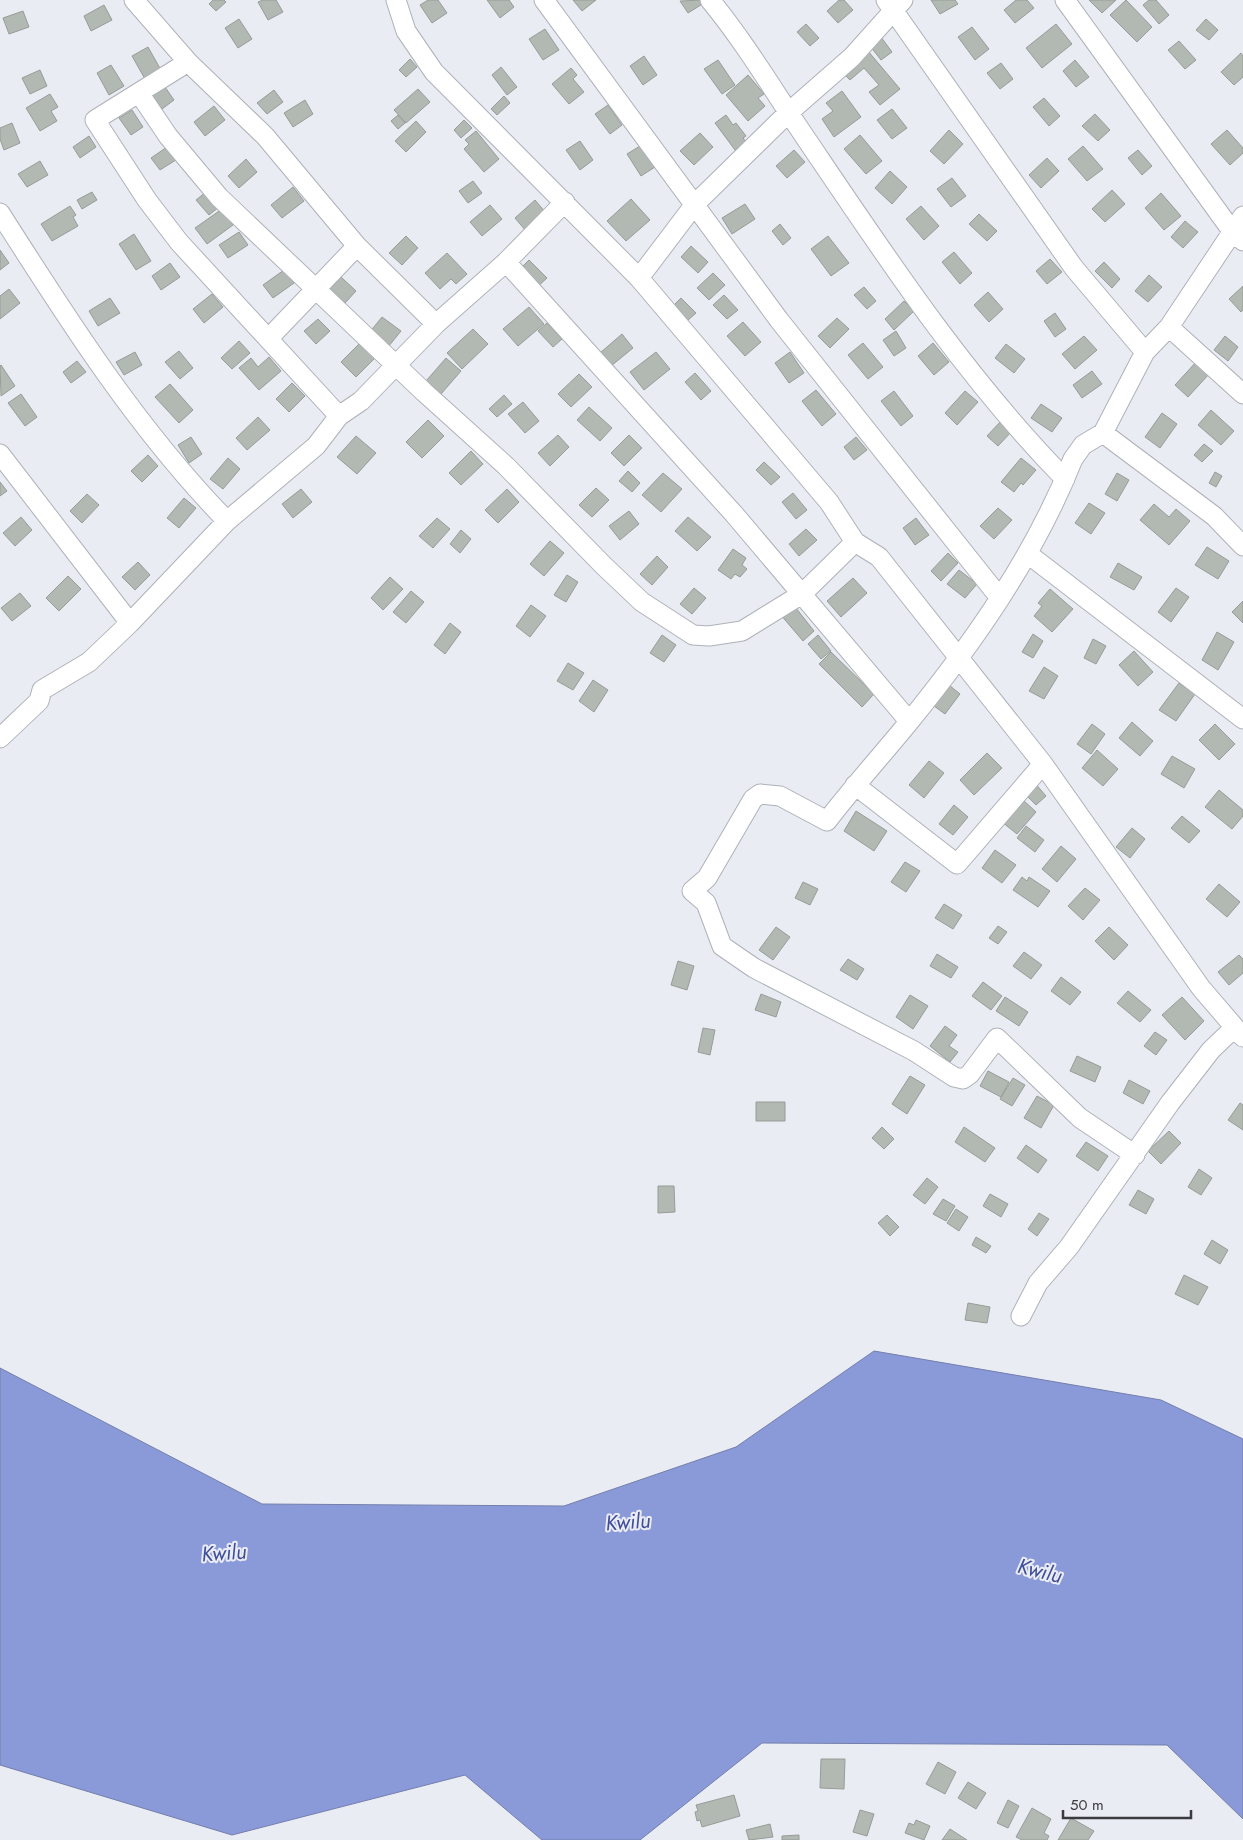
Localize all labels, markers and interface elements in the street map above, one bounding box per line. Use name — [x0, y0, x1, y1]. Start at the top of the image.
water label: Kwilu — [605, 1505, 652, 1539]
water label: Kwilu — [201, 1536, 248, 1570]
water label: Kwilu — [1015, 1551, 1066, 1591]
scale bar — [1063, 1788, 1190, 1820]
text: 50 m — [1070, 1794, 1104, 1816]

